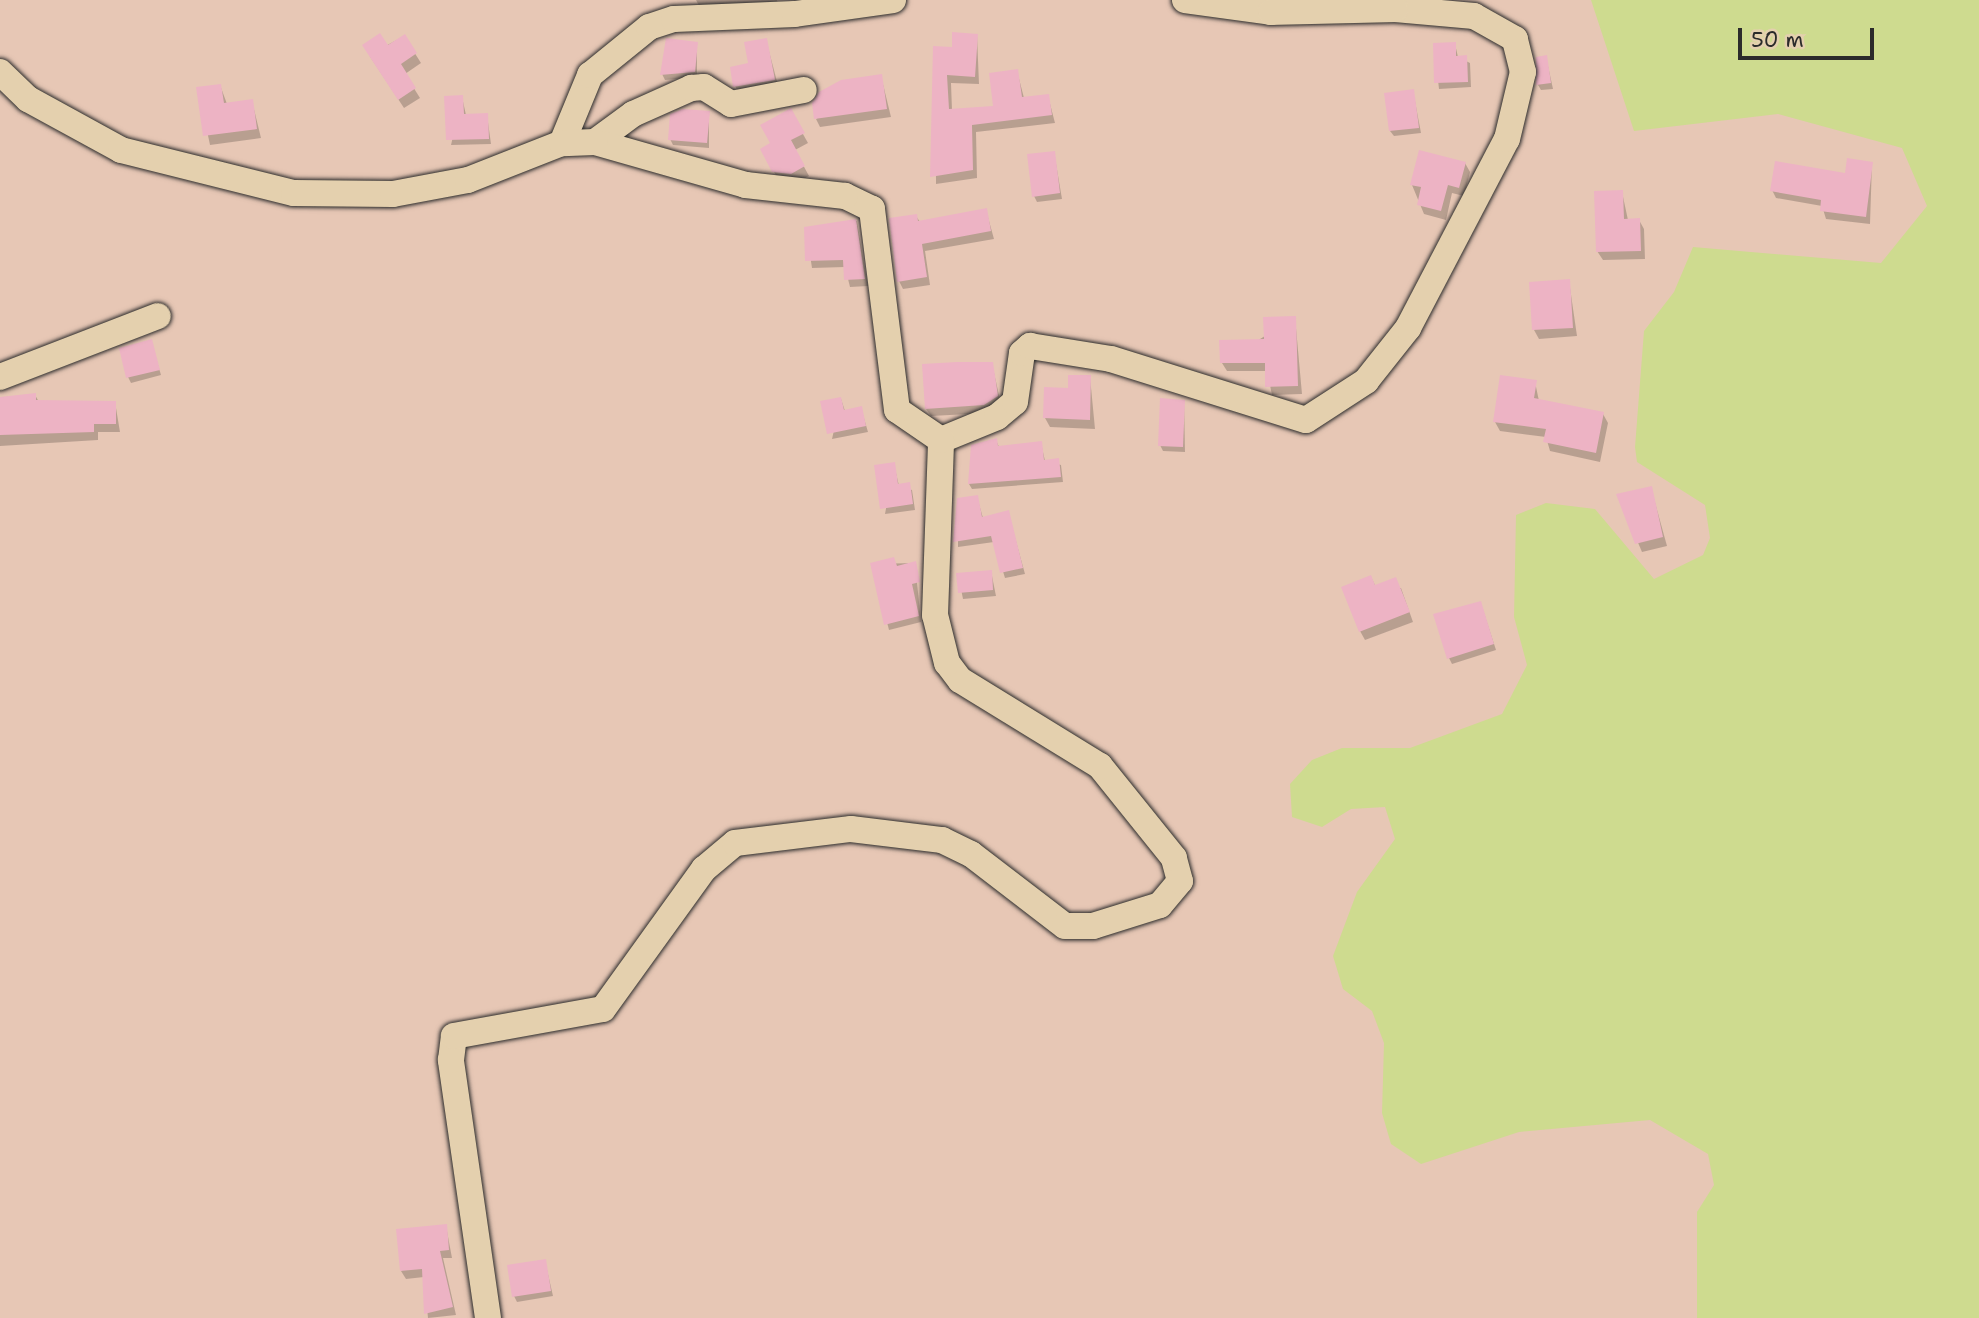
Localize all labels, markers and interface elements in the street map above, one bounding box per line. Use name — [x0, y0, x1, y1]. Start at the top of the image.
scale bar — [1741, 14, 1878, 58]
text: 50 m — [1751, 26, 1804, 54]

